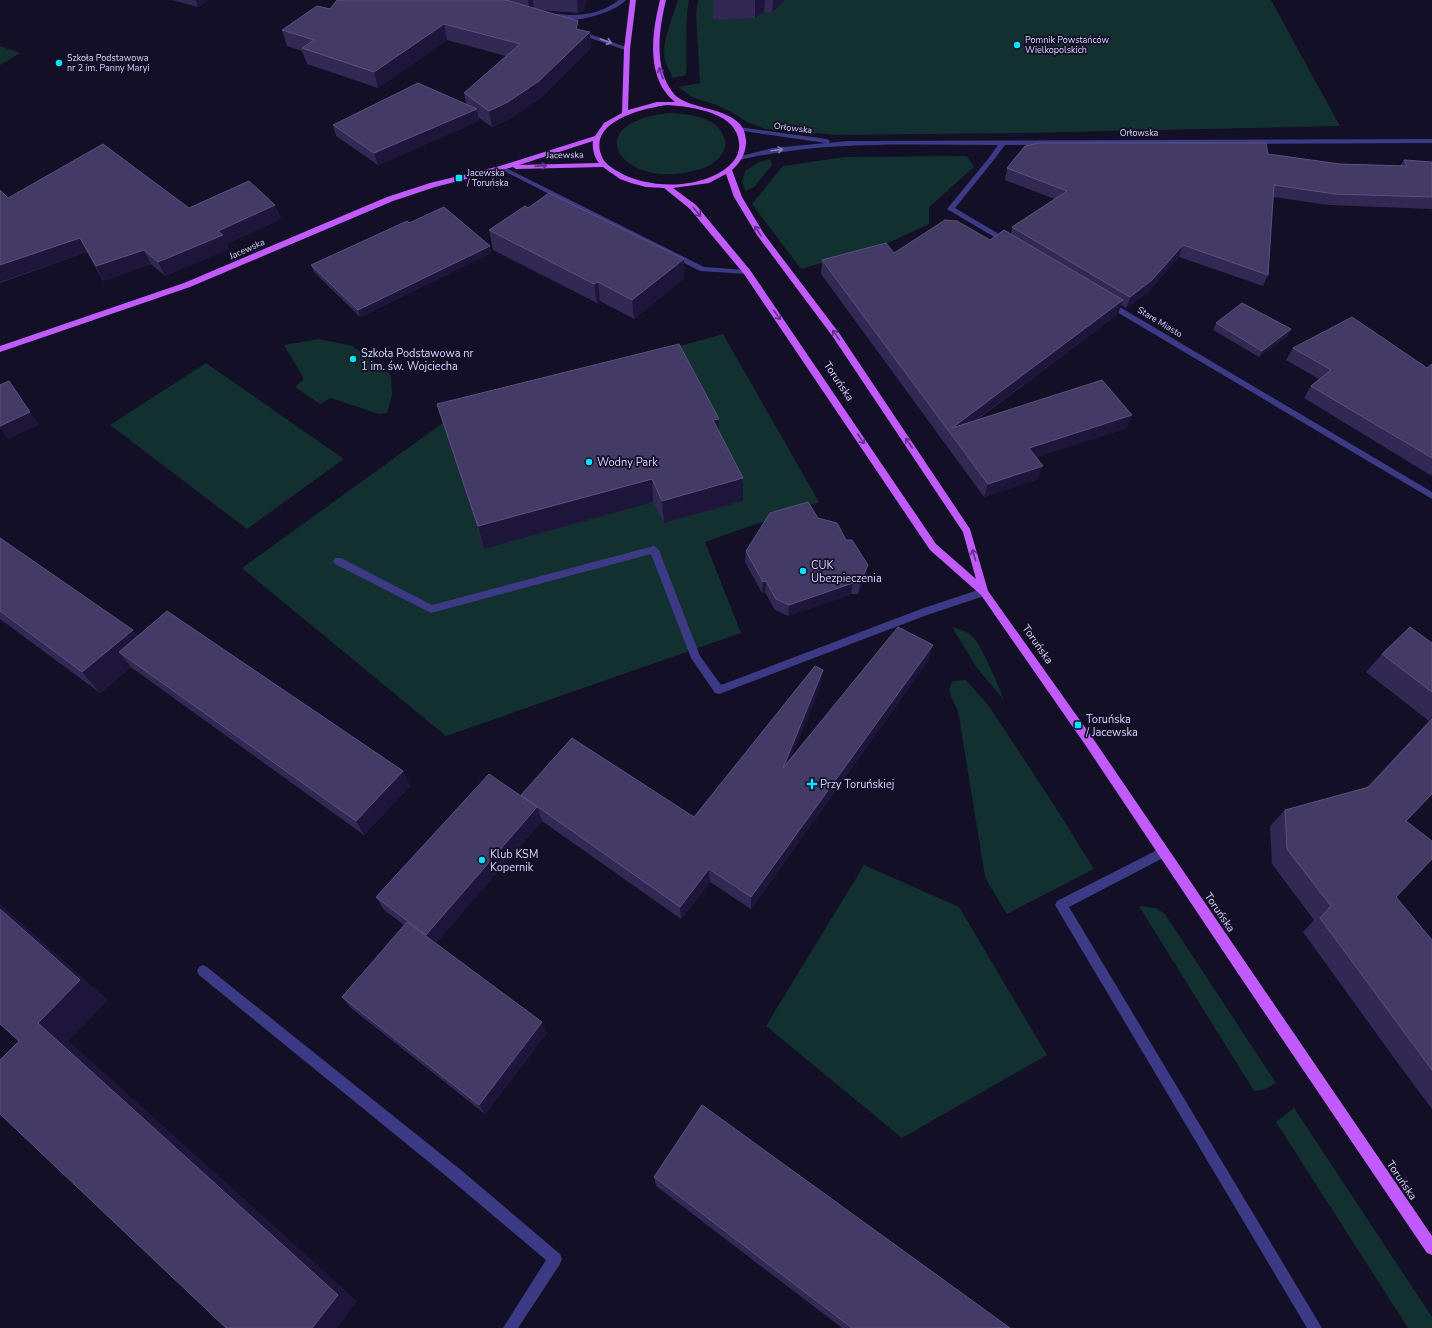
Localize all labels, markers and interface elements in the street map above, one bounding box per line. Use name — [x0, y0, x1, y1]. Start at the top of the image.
place label: Pomnik Powstańców Wielkopolskich — [1025, 34, 1109, 56]
one-way arrow — [600, 38, 612, 46]
marker: Pomnik Powstańców Wielkopolskich — [1012, 40, 1022, 50]
place label: Szkoła Podstawowa nr 2 im. Panny Maryi — [67, 52, 150, 74]
marker: Szkoła Podstawowa nr 2 im. Panny Maryi — [54, 58, 64, 68]
one-way arrow — [657, 66, 664, 79]
street label: Orłowska — [773, 120, 813, 136]
street label: Orłowska — [1120, 127, 1159, 139]
one-way arrow — [770, 146, 783, 154]
street label: Jacewska — [545, 149, 584, 161]
one-way arrow — [534, 162, 547, 169]
place label: Jacewska / Toruńska — [466, 167, 509, 189]
marker: Jacewska / Toruńska — [454, 173, 464, 183]
one-way arrow — [693, 207, 702, 217]
one-way arrow — [754, 225, 762, 237]
street label: Jacewska — [227, 236, 267, 263]
street label: Stare Miasto — [1135, 304, 1185, 340]
one-way arrow — [773, 309, 781, 321]
one-way arrow — [832, 330, 840, 341]
place label: Szkoła Podstawowa nr 1 im. św. Wojciecha — [361, 346, 474, 374]
marker: Szkoła Podstawowa nr 1 im. św. Wojciecha — [348, 354, 358, 364]
street label: Toruńska — [820, 359, 857, 404]
one-way arrow — [857, 433, 865, 444]
one-way arrow — [905, 438, 913, 449]
place label: Wodny Park — [597, 455, 658, 470]
marker: Wodny Park — [584, 457, 594, 467]
one-way arrow — [969, 549, 977, 562]
place label: CUK Ubezpieczenia — [811, 558, 882, 586]
marker: CUK Ubezpieczenia — [798, 566, 808, 576]
street label: Toruńska — [1019, 622, 1057, 667]
place label: Toruńska / Jacewska — [1085, 712, 1138, 740]
marker: Toruńska / Jacewska — [1073, 720, 1083, 730]
place label: Przy Toruńskiej — [820, 777, 894, 792]
marker: Przy Toruńskiej — [807, 779, 817, 789]
place label: Klub KSM Kopernik — [490, 847, 538, 875]
marker: Klub KSM Kopernik — [477, 855, 487, 865]
street label: Toruńska — [1201, 890, 1238, 935]
street label: Toruńska — [1383, 1158, 1420, 1203]

